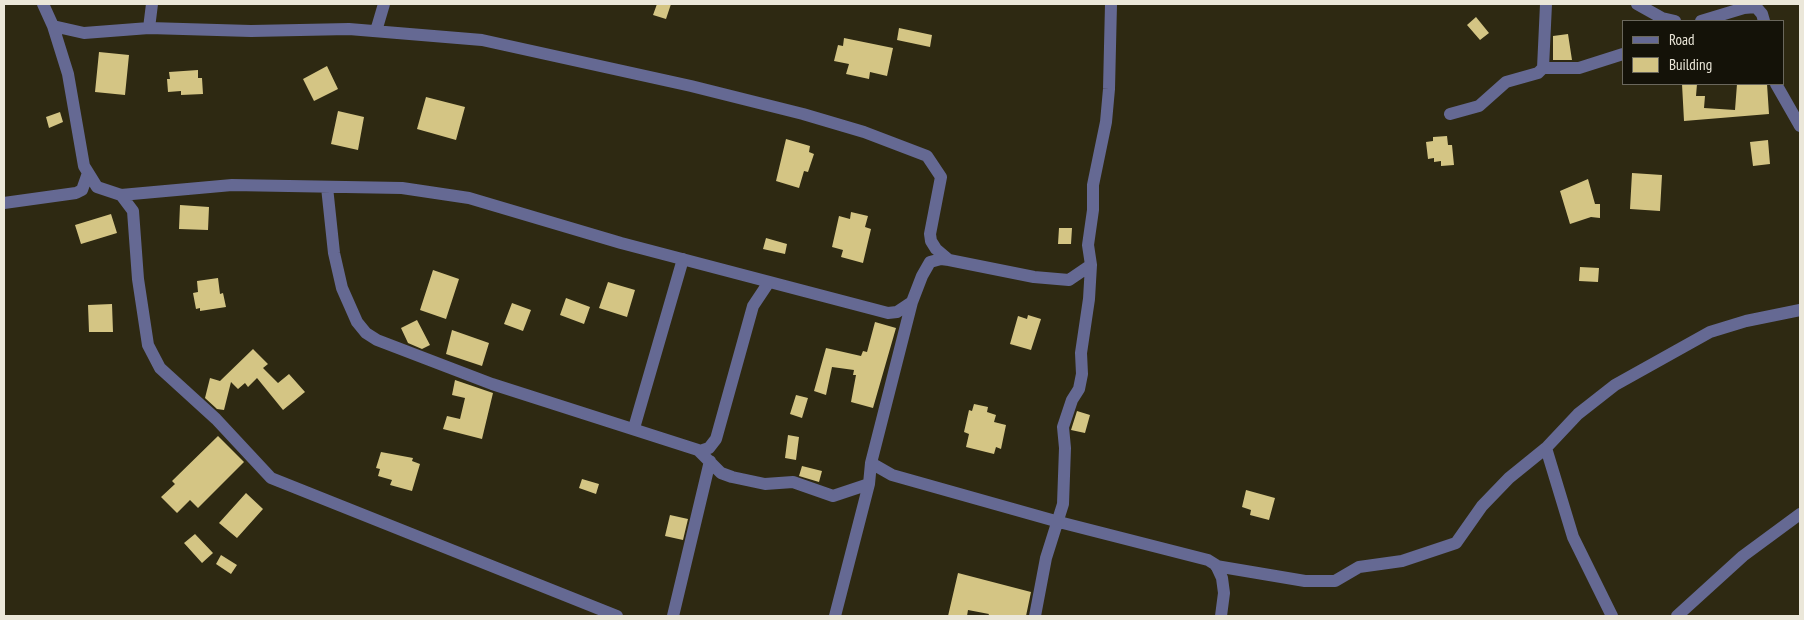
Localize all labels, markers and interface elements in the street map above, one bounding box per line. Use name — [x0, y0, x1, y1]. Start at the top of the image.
legend — [1622, 20, 1784, 85]
text: Road — [1669, 30, 1695, 49]
text: Building — [1669, 55, 1712, 74]

